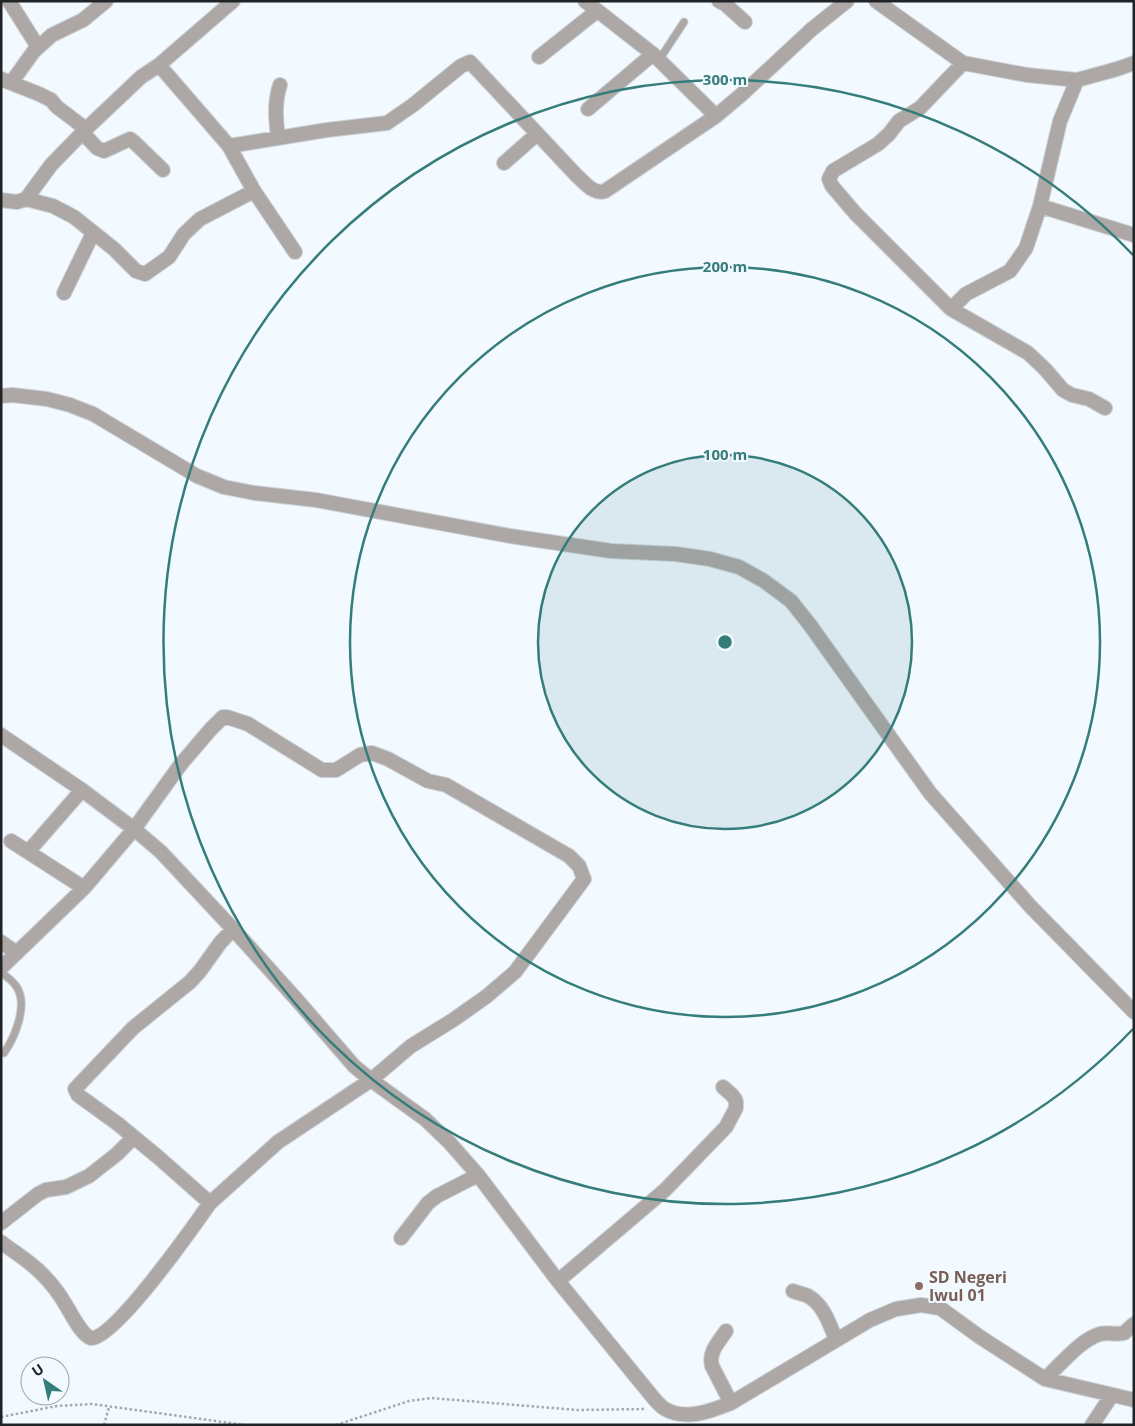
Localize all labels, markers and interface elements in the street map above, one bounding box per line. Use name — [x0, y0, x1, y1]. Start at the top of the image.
text: 300 m — [703, 69, 747, 89]
text: 200 m — [703, 256, 747, 276]
text: 100 m — [703, 444, 747, 464]
centre of rings — [716, 633, 734, 651]
place label: SD Negeri Iwul 01 — [929, 1266, 1007, 1306]
marker: SD Negeri Iwul 01 — [913, 1280, 925, 1292]
north arrow — [20, 1356, 70, 1406]
text: U — [28, 1359, 47, 1381]

